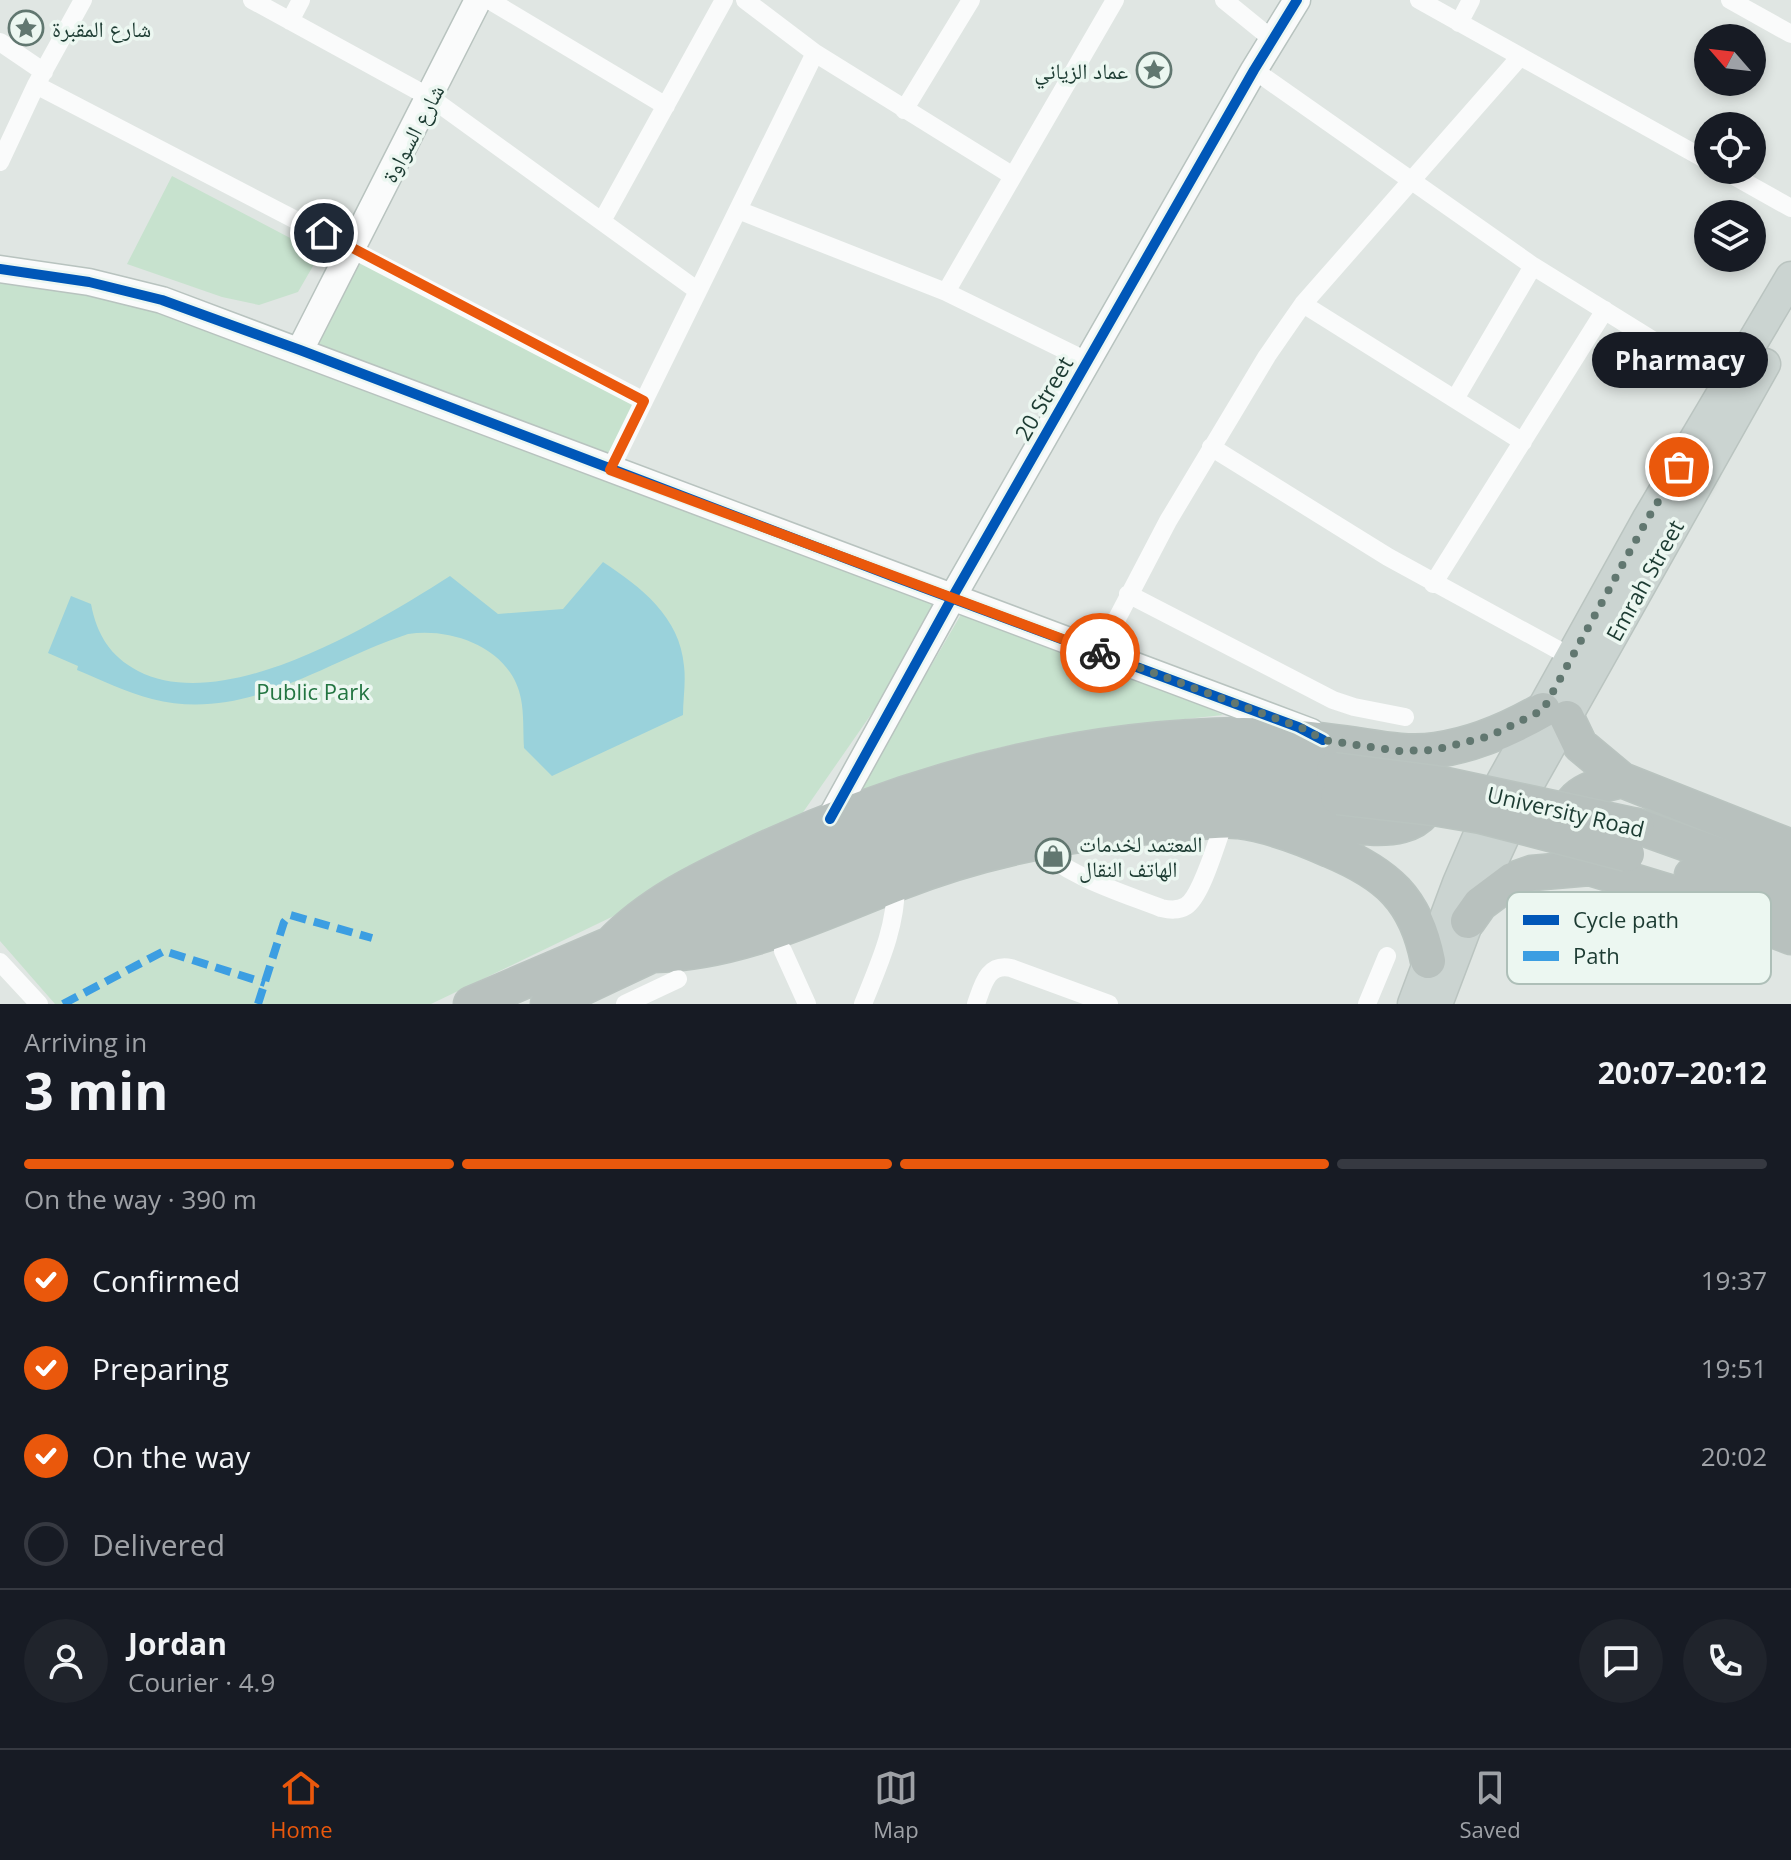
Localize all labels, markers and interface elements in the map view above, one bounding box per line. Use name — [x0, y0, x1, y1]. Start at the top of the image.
place icon: شارع المقبرة — [7, 9, 45, 47]
place label: شارع المقبرة — [52, 13, 151, 43]
north arrow — [1694, 24, 1766, 96]
map controls — [1694, 24, 1766, 272]
place icon: عماد الزياني — [1135, 51, 1173, 89]
place label: عماد الزياني — [1034, 55, 1128, 89]
street label: شارع السواوة — [374, 79, 450, 187]
button: locate — [1694, 112, 1766, 184]
pin — [290, 199, 358, 267]
button: layers — [1694, 200, 1766, 272]
icon: home — [302, 211, 346, 255]
callout: Pharmacy — [1591, 331, 1767, 387]
text: Pharmacy — [1615, 342, 1745, 378]
street label: 20 Street — [1007, 350, 1079, 445]
pin — [1645, 433, 1713, 501]
icon: bag — [1657, 445, 1701, 489]
street label: Emrah Street — [1598, 514, 1690, 646]
courier — [1060, 613, 1140, 693]
icon: bike — [1078, 631, 1122, 675]
park label: Public Park — [256, 676, 370, 706]
street label: University Road — [1484, 778, 1648, 844]
place label: المعتمد لخدمات الهاتف النقال — [1079, 828, 1203, 883]
shop icon: المعتمد لخدمات الهاتف النقال — [1034, 837, 1072, 875]
legend — [1507, 892, 1771, 984]
text: Cycle path — [1573, 904, 1679, 934]
text: Path — [1573, 940, 1620, 970]
text: Arriving in — [24, 1024, 147, 1060]
text: 20:07–20:12 — [1598, 1052, 1767, 1093]
text: 3 min — [24, 1054, 168, 1125]
text: On the way · 390 m — [24, 1181, 257, 1217]
icon: check — [24, 1258, 68, 1302]
text: Confirmed — [92, 1260, 240, 1301]
text: 19:37 — [1701, 1262, 1767, 1298]
icon: check — [24, 1346, 68, 1390]
text: Preparing — [92, 1348, 229, 1389]
text: 19:51 — [1701, 1350, 1767, 1386]
icon: check — [24, 1434, 68, 1478]
text: On the way — [92, 1436, 250, 1477]
text: 20:02 — [1701, 1438, 1767, 1474]
text: Delivered — [92, 1524, 225, 1565]
button: person — [24, 1619, 108, 1703]
button: chat — [1579, 1619, 1663, 1703]
button: phone — [1683, 1619, 1767, 1703]
text: Jordan — [128, 1623, 227, 1664]
text: Courier · 4.9 — [128, 1664, 275, 1700]
tab: Home — [270, 1766, 333, 1844]
tab: Map — [873, 1766, 919, 1844]
tab: Saved — [1460, 1766, 1521, 1844]

